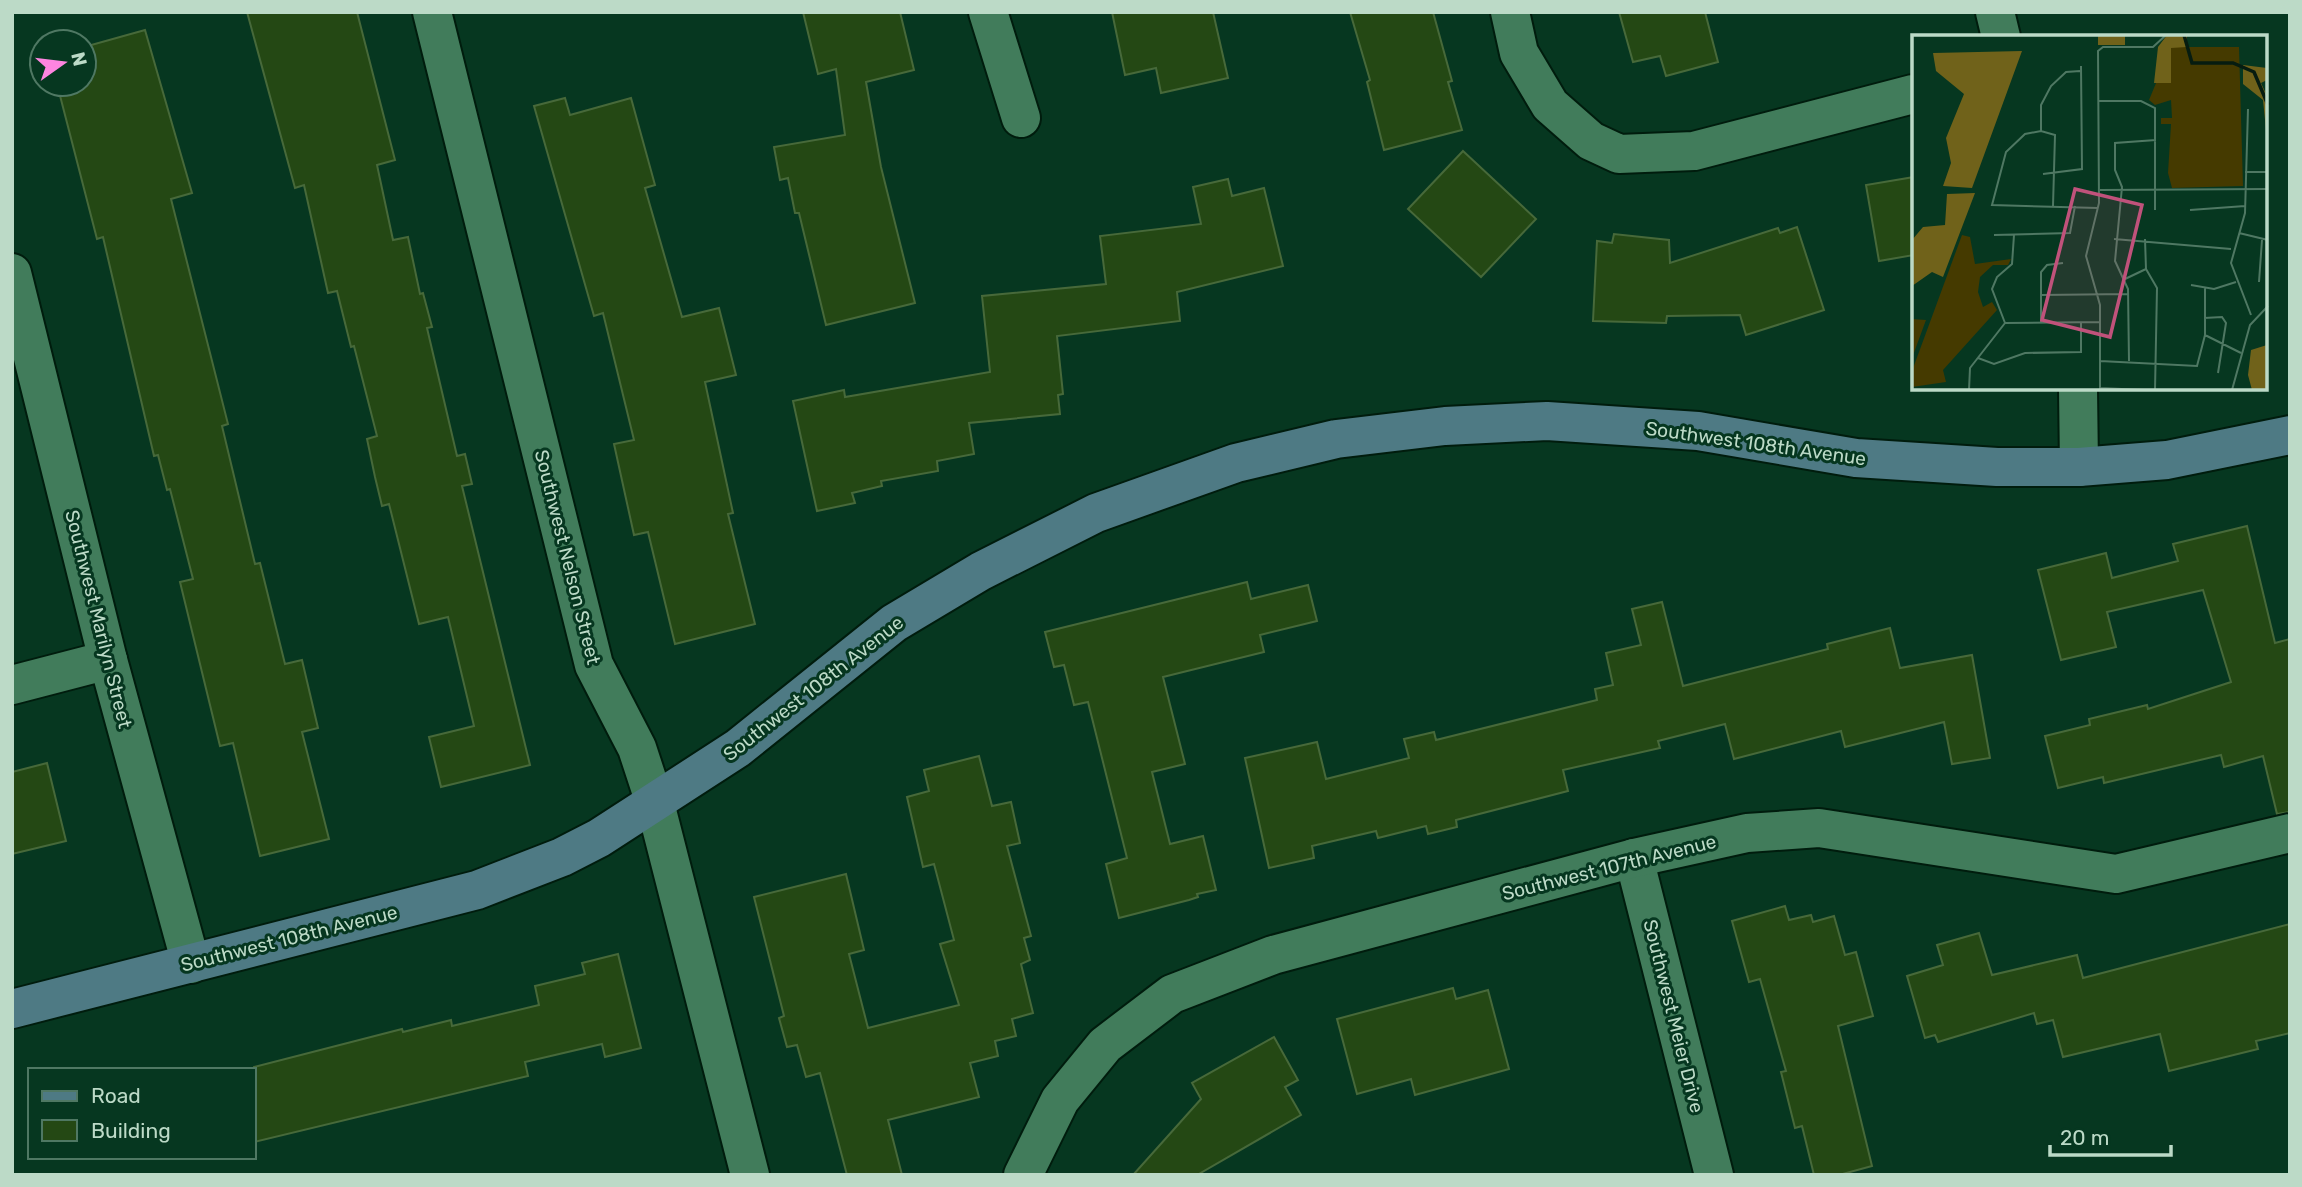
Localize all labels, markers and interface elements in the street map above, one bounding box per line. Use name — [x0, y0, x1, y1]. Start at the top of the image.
north arrow — [28, 28, 98, 98]
inset map — [1912, 35, 2267, 390]
text: N — [66, 50, 92, 68]
street label: Southwest 108th Avenue — [1644, 417, 1868, 470]
street label: Southwest Nelson Street — [530, 447, 605, 667]
street label: Southwest Marilyn Street — [60, 508, 137, 731]
street label: Southwest 108th Avenue — [719, 611, 908, 766]
street label: Southwest 107th Avenue — [1500, 830, 1719, 905]
street label: Southwest 108th Avenue — [178, 900, 400, 977]
street label: Southwest Meier Drive — [1638, 917, 1709, 1115]
legend — [28, 1068, 256, 1159]
text: Road — [91, 1083, 141, 1108]
scale bar — [2050, 1114, 2171, 1158]
text: Building — [91, 1118, 171, 1143]
text: 20 m — [2060, 1125, 2109, 1150]

